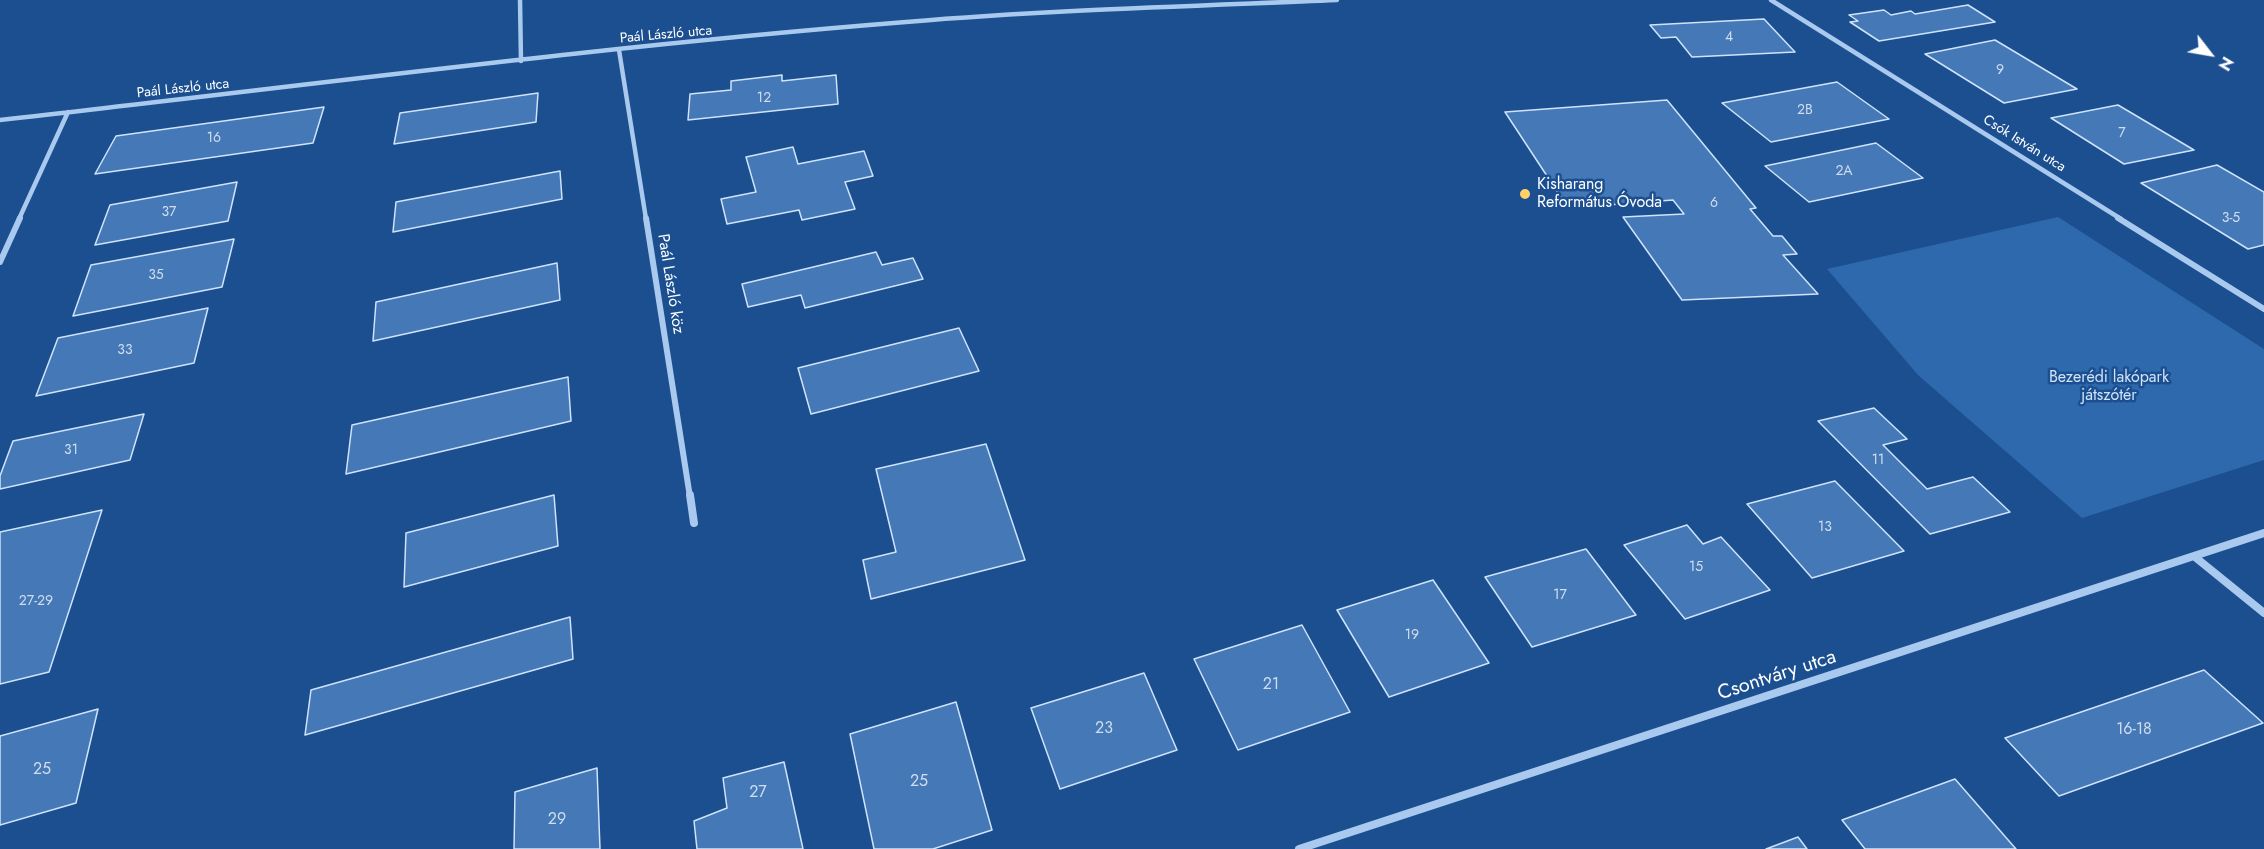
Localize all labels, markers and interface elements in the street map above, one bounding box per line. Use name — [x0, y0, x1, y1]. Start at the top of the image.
street label: Paál László utca — [619, 23, 713, 47]
north arrow — [2180, 24, 2240, 84]
house number: 4 — [1725, 30, 1733, 46]
text: N — [2213, 52, 2239, 75]
house number: 9 — [1996, 63, 2004, 79]
street label: Paál László utca — [136, 76, 230, 102]
house number: 12 — [757, 91, 771, 107]
house number: 2B — [1797, 103, 1813, 119]
street label: Csók István utca — [1980, 112, 2068, 176]
house number: 7 — [2118, 126, 2126, 142]
house number: 16 — [207, 131, 221, 147]
house number: 2A — [1835, 164, 1853, 180]
place label: Kisharang Református Óvoda — [1537, 175, 1662, 213]
marker: Kisharang Református Óvoda — [1518, 187, 1532, 201]
house number: 6 — [1710, 196, 1718, 212]
house number: 37 — [162, 205, 176, 221]
house number: 3-5 — [2222, 211, 2240, 227]
street label: Paál László köz — [653, 233, 687, 335]
house number: 35 — [148, 268, 164, 284]
house number: 33 — [117, 343, 133, 359]
park label: Bezerédi lakópark játszótér — [2049, 368, 2169, 406]
house number: 31 — [64, 443, 78, 459]
house number: 11 — [1872, 453, 1884, 469]
house number: 13 — [1818, 520, 1832, 536]
house number: 15 — [1689, 560, 1703, 576]
house number: 17 — [1553, 588, 1567, 604]
house number: 27-29 — [19, 594, 53, 610]
house number: 19 — [1405, 628, 1419, 644]
street label: Csontváry utca — [1715, 646, 1839, 706]
house number: 21 — [1263, 675, 1279, 695]
house number: 23 — [1095, 719, 1113, 739]
house number: 16-18 — [2116, 720, 2152, 740]
house number: 25 — [33, 760, 51, 780]
house number: 25 — [910, 772, 928, 792]
house number: 27 — [749, 783, 767, 803]
house number: 29 — [548, 810, 566, 830]

